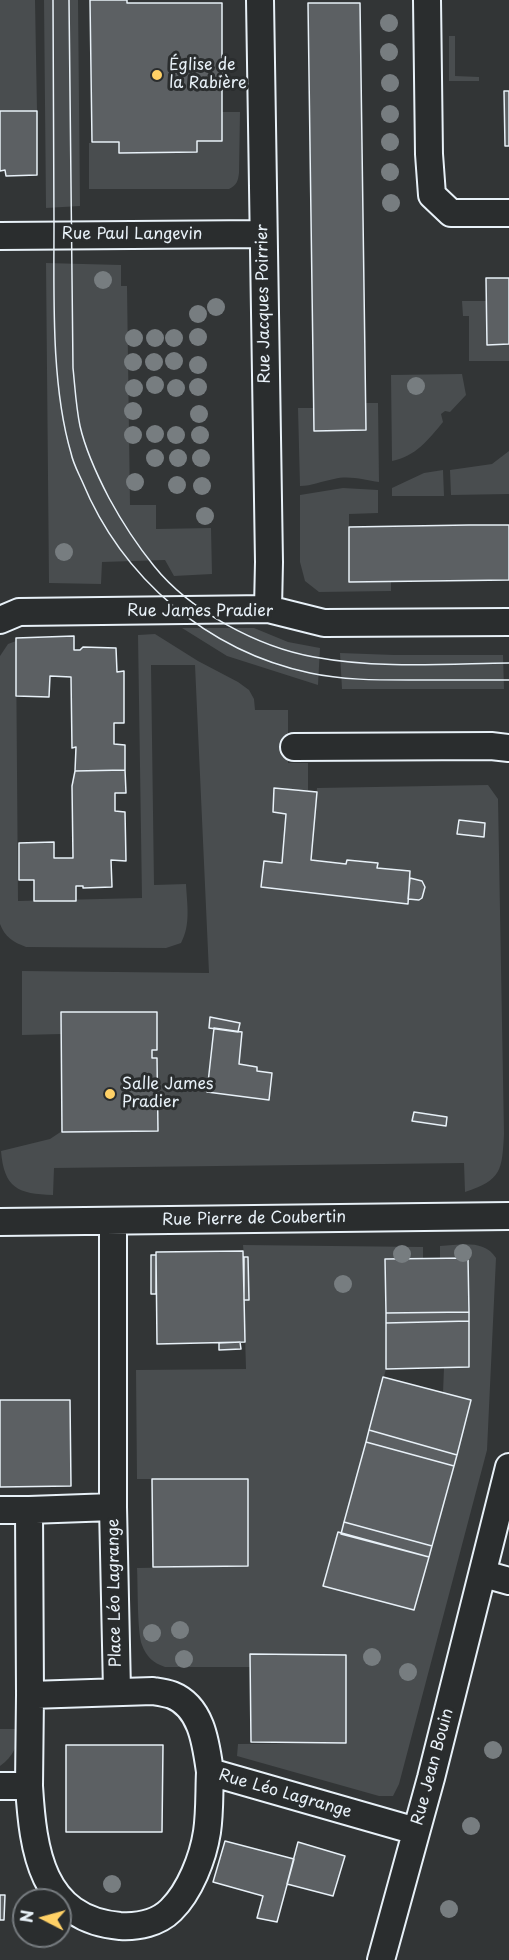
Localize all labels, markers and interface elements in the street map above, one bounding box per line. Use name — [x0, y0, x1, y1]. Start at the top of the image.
place label: Église de la Rabière — [169, 56, 247, 94]
marker: Église de la Rabière — [150, 68, 164, 82]
street label: Rue Jacques Poirrier — [253, 224, 275, 384]
street label: Rue Paul Langevin — [62, 225, 202, 245]
street label: Rue James Pradier — [127, 602, 273, 622]
place label: Salle James Pradier — [122, 1075, 213, 1113]
marker: Salle James Pradier — [103, 1087, 117, 1101]
street label: Rue Pierre de Coubertin — [162, 1208, 346, 1230]
street label: Place Léo Lagrange — [104, 1518, 126, 1668]
street label: Rue Jean Bouin — [408, 1706, 458, 1828]
street label: Rue Léo Lagrange — [216, 1766, 354, 1822]
north arrow — [12, 1888, 72, 1948]
text: N — [13, 1909, 39, 1924]

